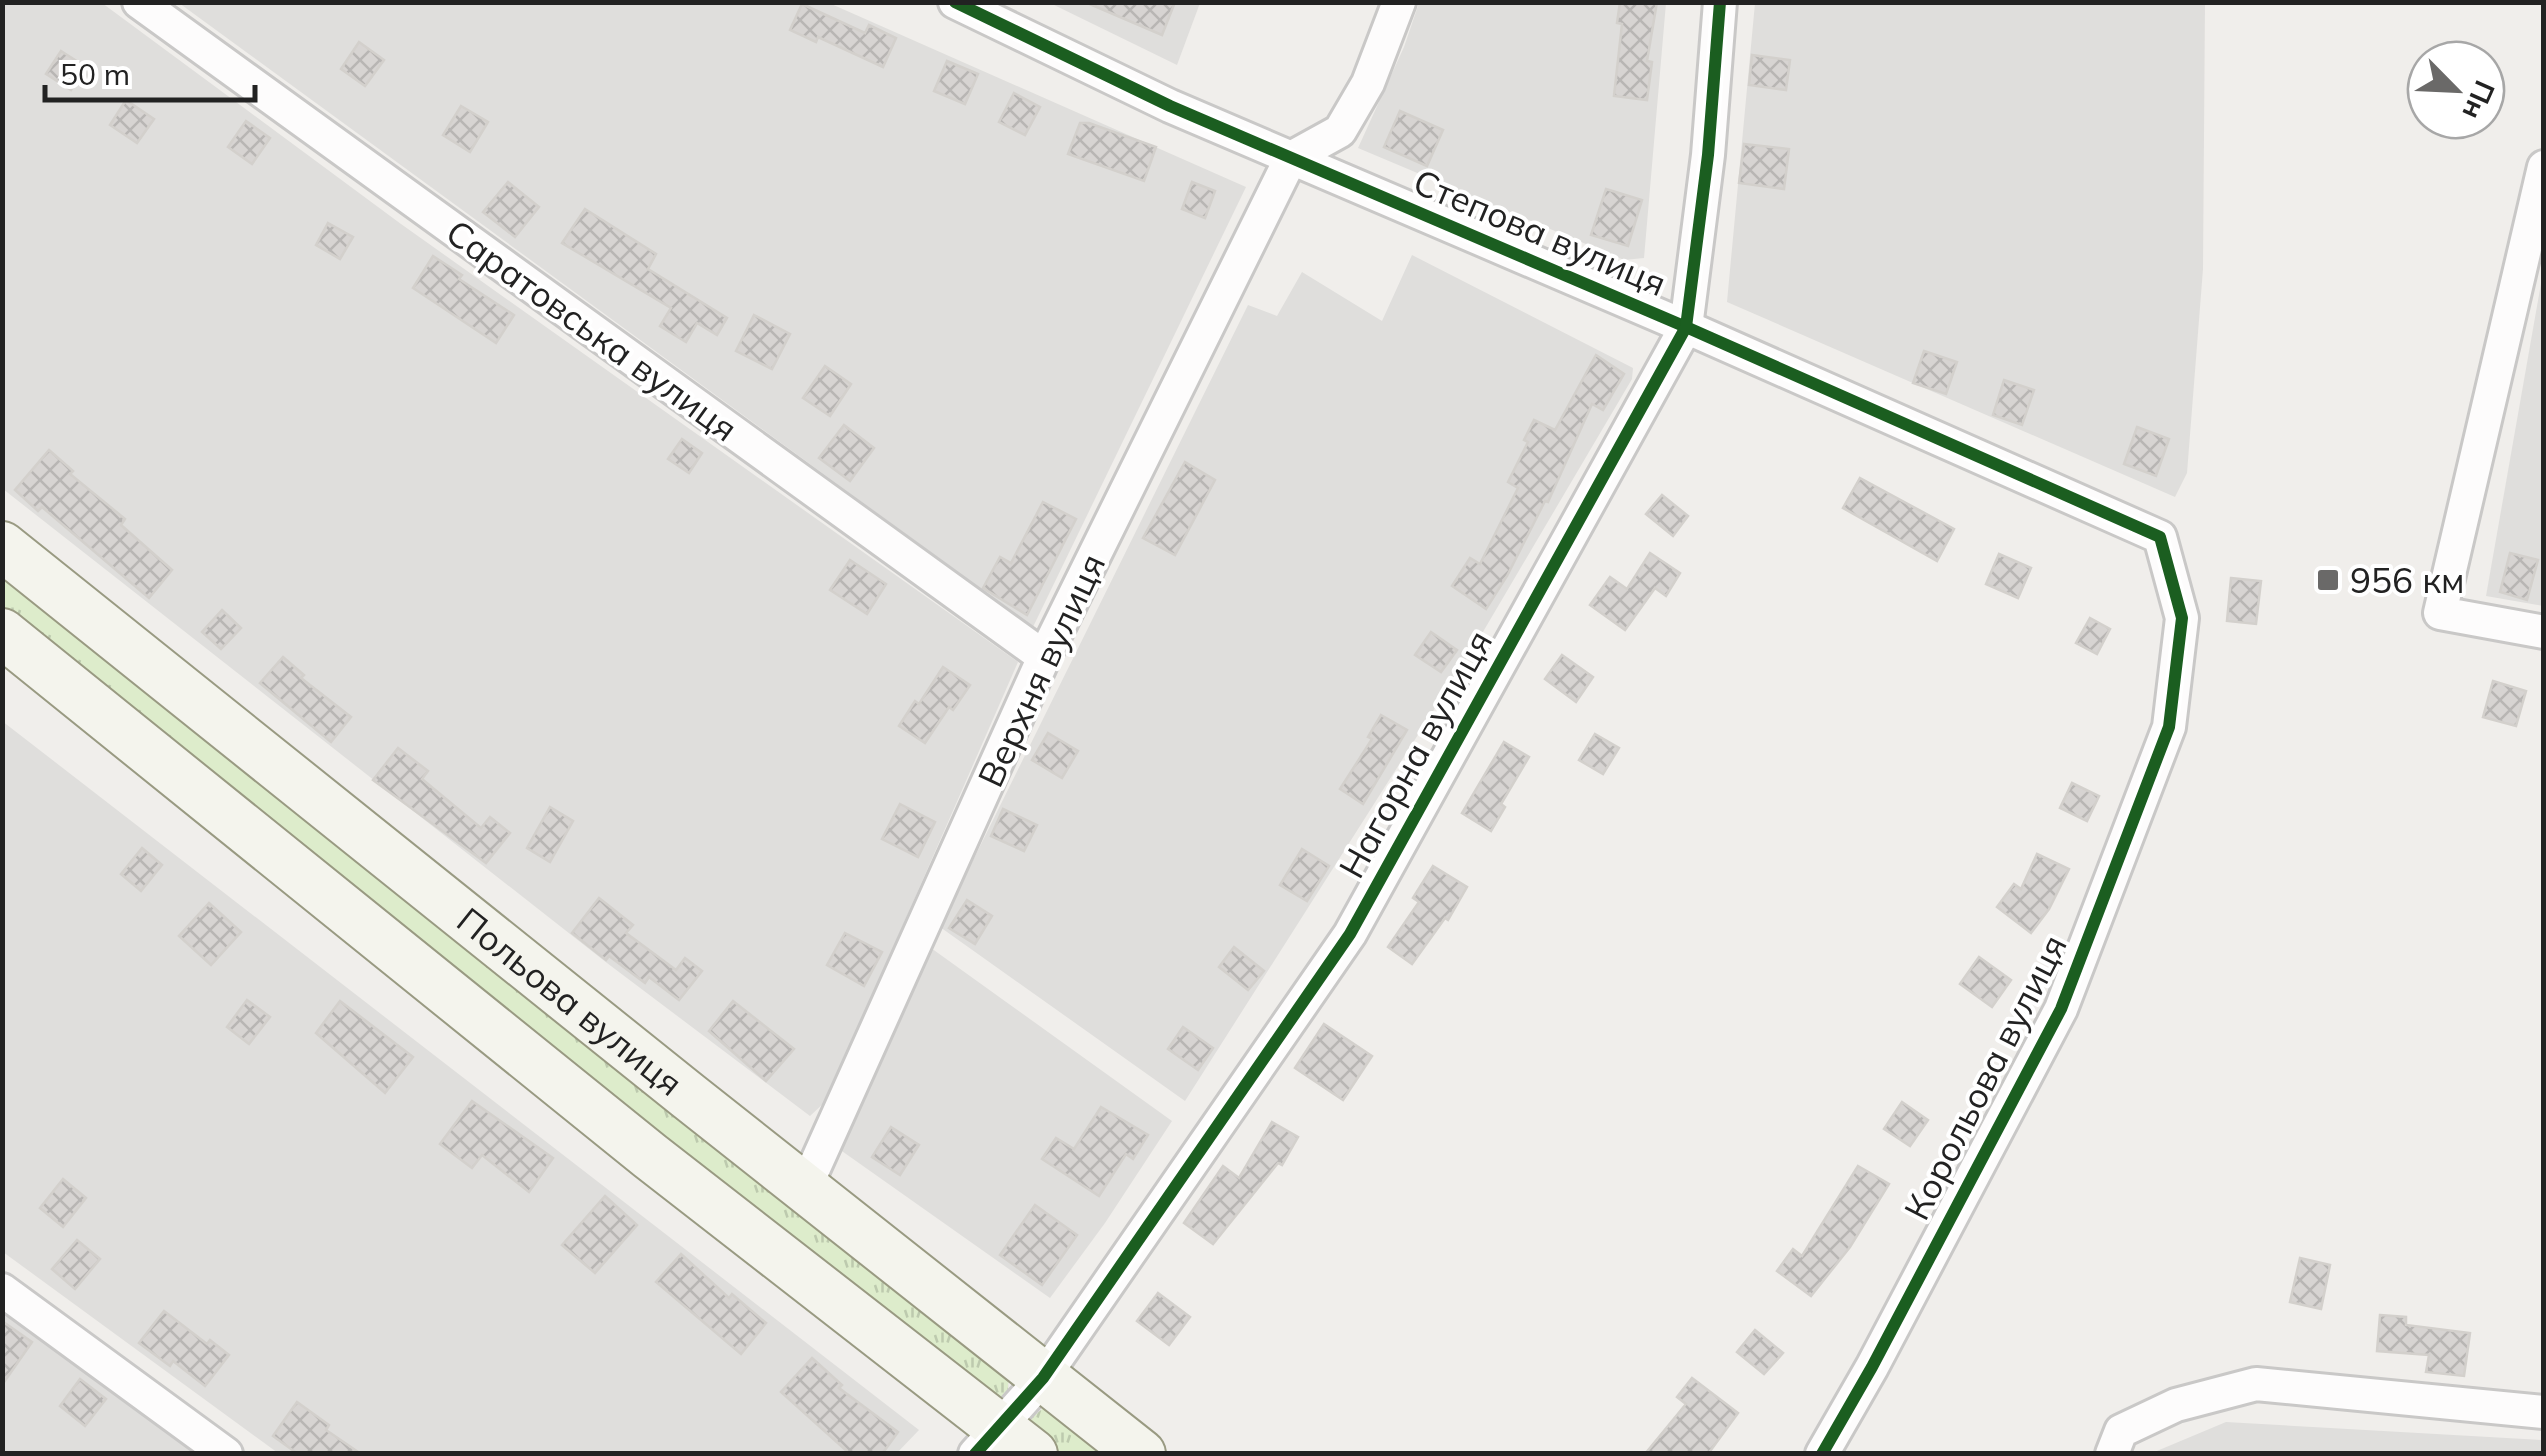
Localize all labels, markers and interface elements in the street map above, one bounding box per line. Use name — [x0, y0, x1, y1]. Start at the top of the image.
scale bar — [45, 40, 255, 102]
north arrow — [2406, 40, 2506, 140]
text: 50 m — [60, 55, 130, 93]
text: Пн — [2455, 75, 2503, 125]
street label: Степова вулиця — [1407, 159, 1673, 305]
street label: Саратовська вулиця — [438, 210, 746, 450]
street label: Верхня вулиця — [968, 547, 1114, 793]
place label: 956 км — [2350, 558, 2465, 602]
marker: 956 км — [2315, 567, 2341, 593]
street label: Нагорна вулиця — [1329, 623, 1501, 885]
street label: Польова вулиця — [448, 898, 692, 1105]
street label: Корольова вулиця — [1894, 927, 2076, 1227]

